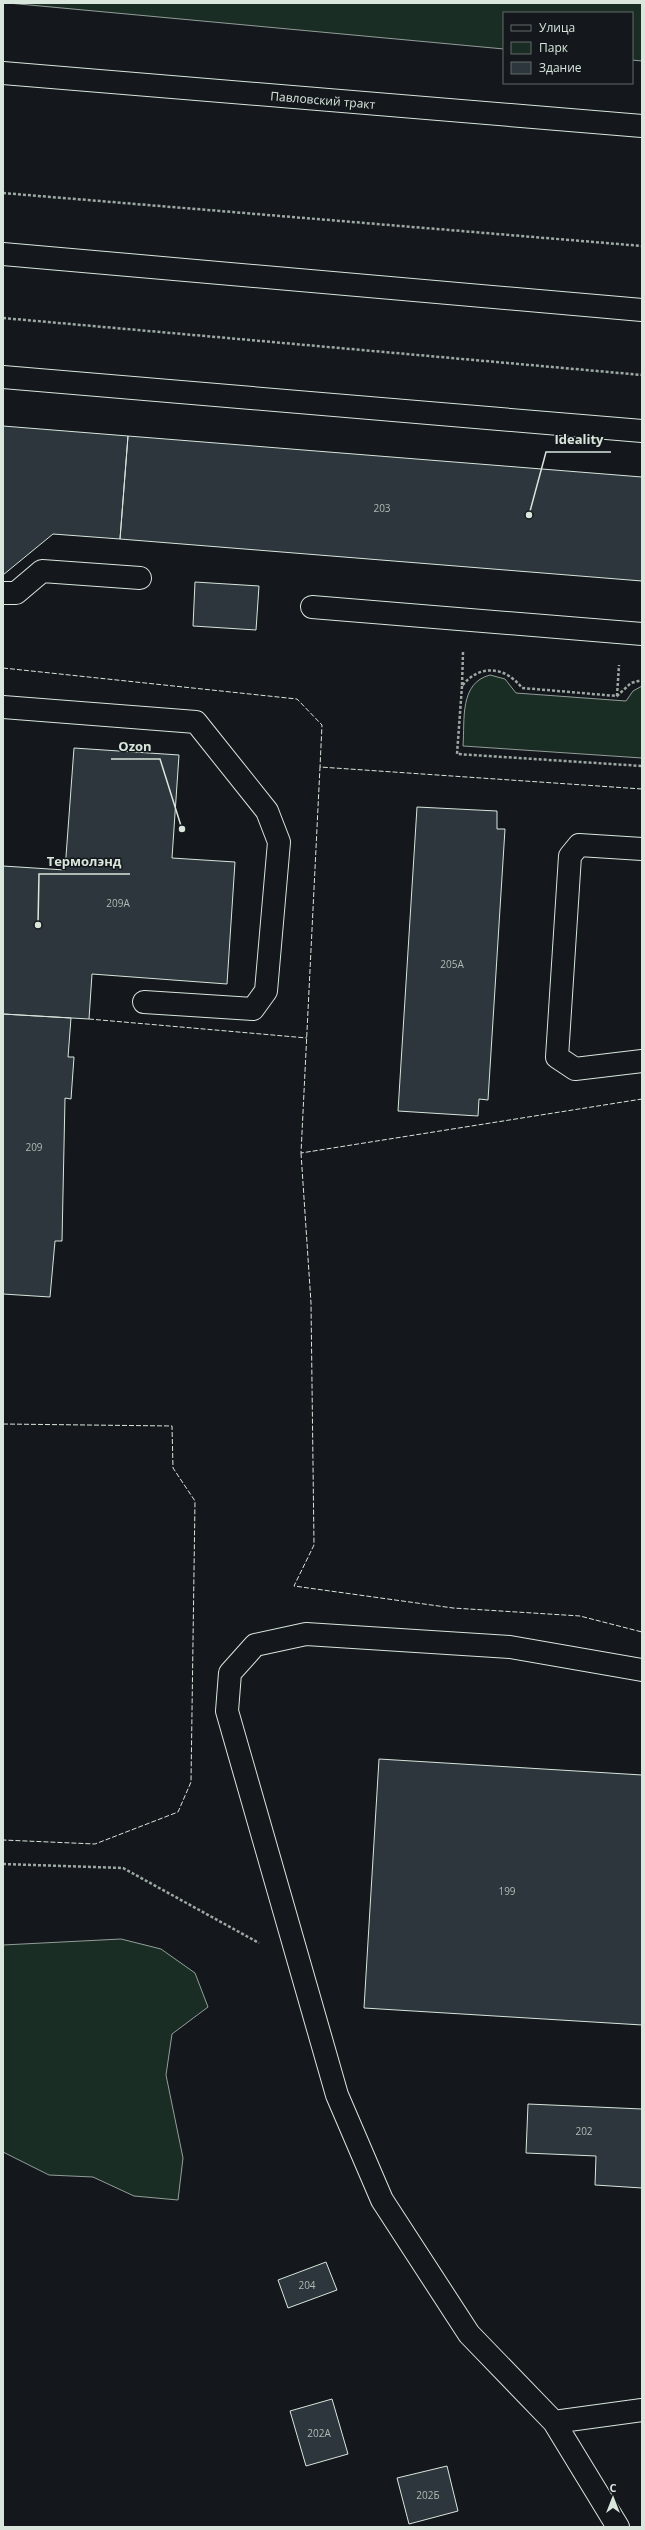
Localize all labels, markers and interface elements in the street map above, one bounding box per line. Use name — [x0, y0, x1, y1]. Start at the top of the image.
legend — [503, 12, 633, 84]
text: Улица — [539, 19, 575, 36]
text: Парк — [539, 39, 569, 56]
text: Здание — [539, 59, 582, 76]
street label: Павловский тракт — [270, 87, 376, 112]
callout: Ideality — [546, 427, 611, 452]
text: Ideality — [554, 430, 604, 448]
house number: 203 — [373, 501, 391, 515]
callout: Ozon — [111, 734, 160, 759]
text: Ozon — [118, 737, 152, 755]
callout: Термолэнд — [39, 849, 130, 874]
text: Термолэнд — [47, 852, 122, 870]
house number: 209А — [106, 896, 130, 910]
house number: 205А — [440, 957, 464, 971]
house number: 209 — [25, 1140, 43, 1154]
house number: 199 — [498, 1884, 516, 1898]
house number: 202 — [575, 2124, 593, 2138]
house number: 204 — [298, 2278, 316, 2292]
house number: 202А — [307, 2426, 331, 2440]
north arrow — [593, 2478, 633, 2518]
text: С — [609, 2480, 617, 2495]
house number: 202Б — [416, 2488, 440, 2502]

